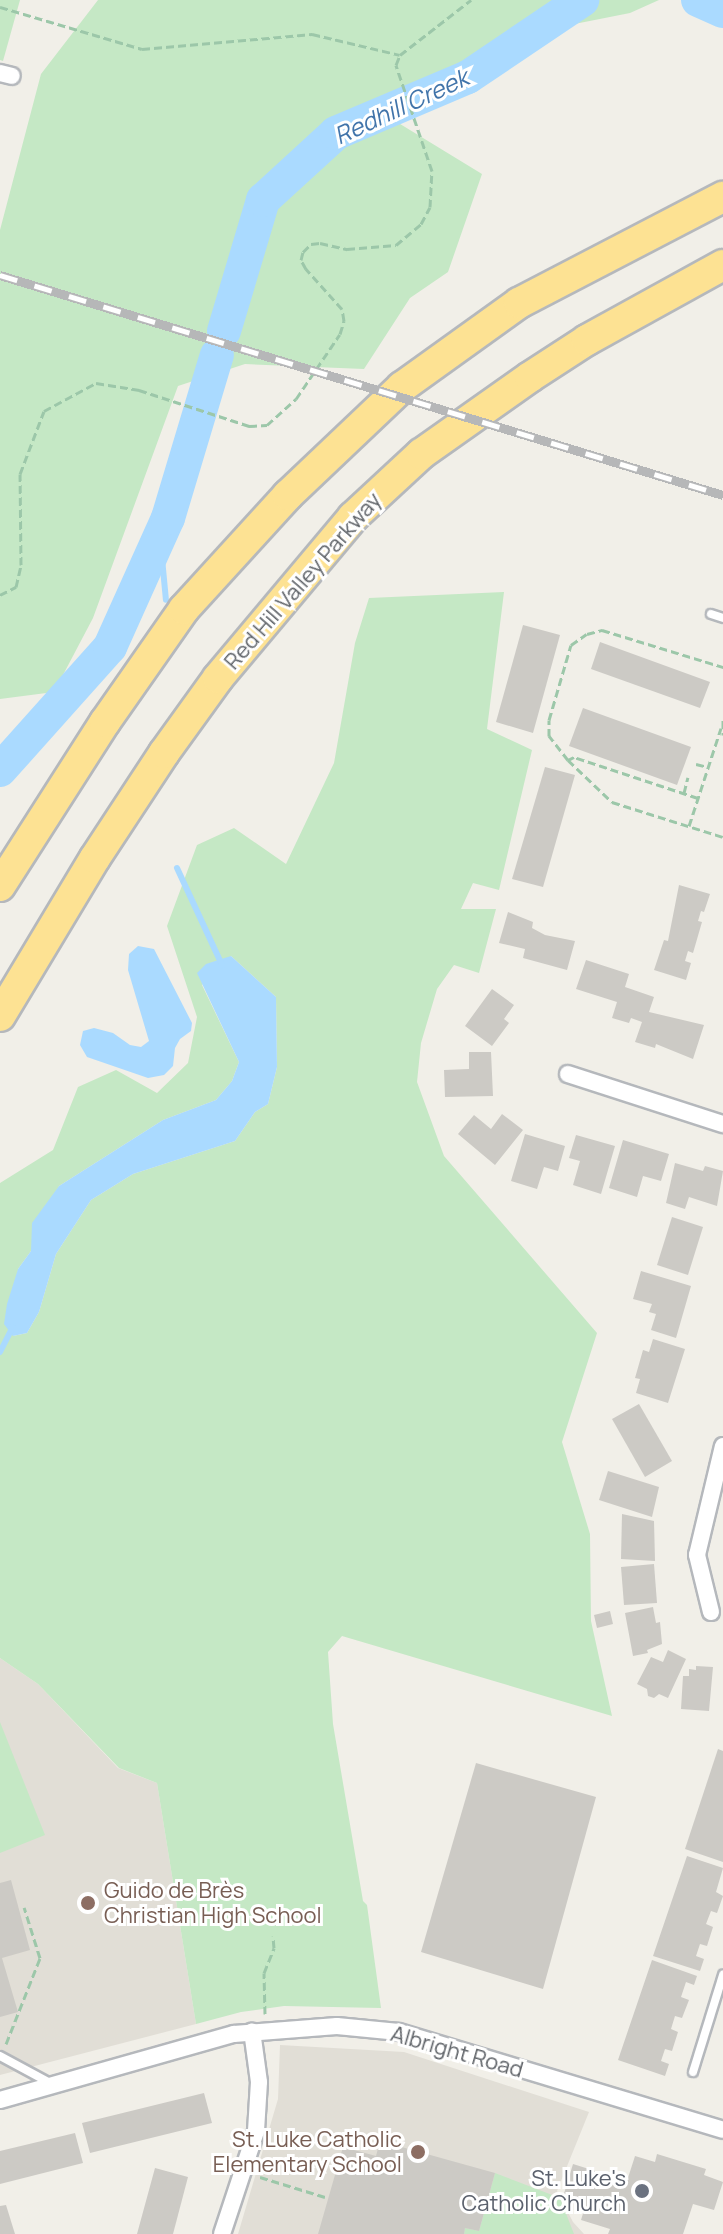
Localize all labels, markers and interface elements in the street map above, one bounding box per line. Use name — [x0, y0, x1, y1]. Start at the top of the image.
water label: Redhill Creek — [329, 62, 473, 150]
street label: Red Hill Valley Parkway — [219, 487, 387, 675]
place label: Guido de Brès Christian High School — [104, 1877, 322, 1928]
marker: Guido de Brès Christian High School — [79, 1894, 97, 1912]
street label: Albright Road — [388, 2020, 526, 2084]
place label: St. Luke Catholic Elementary School — [213, 2126, 402, 2178]
marker: St. Luke Catholic Elementary School — [409, 2143, 427, 2161]
place label: St. Luke's Catholic Church — [461, 2165, 626, 2216]
marker: St. Luke's Catholic Church — [633, 2182, 651, 2200]

